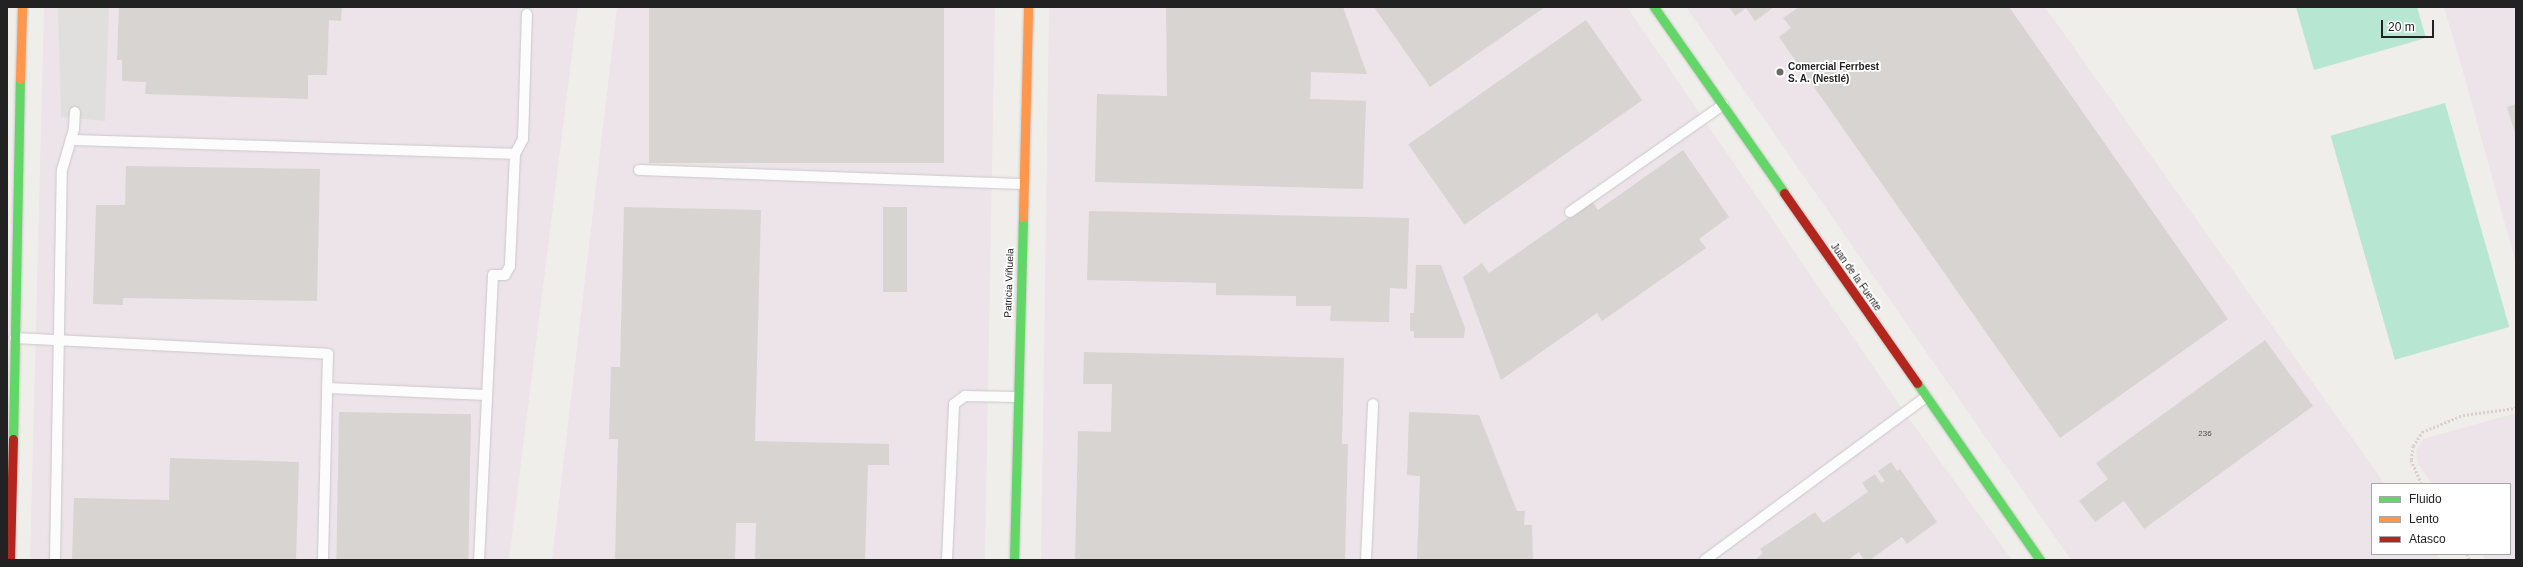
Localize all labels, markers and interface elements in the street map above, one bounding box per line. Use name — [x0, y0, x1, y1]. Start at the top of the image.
scale bar — [2383, 12, 2436, 38]
text: 20 m — [2388, 20, 2415, 34]
place label: Comercial Ferrbest S. A. (Nestlé) — [1788, 60, 1879, 84]
marker: Comercial Ferrbest S. A. (Nestlé) — [1775, 67, 1785, 77]
street label: Juan de la Fuente — [1828, 241, 1884, 313]
street label: Patricia Viñuela — [1002, 248, 1016, 318]
house number: 236 — [2198, 429, 2212, 439]
legend — [2371, 483, 2511, 555]
text: Fluido — [2409, 492, 2442, 506]
text: Lento — [2409, 512, 2439, 526]
text: Atasco — [2409, 532, 2446, 546]

